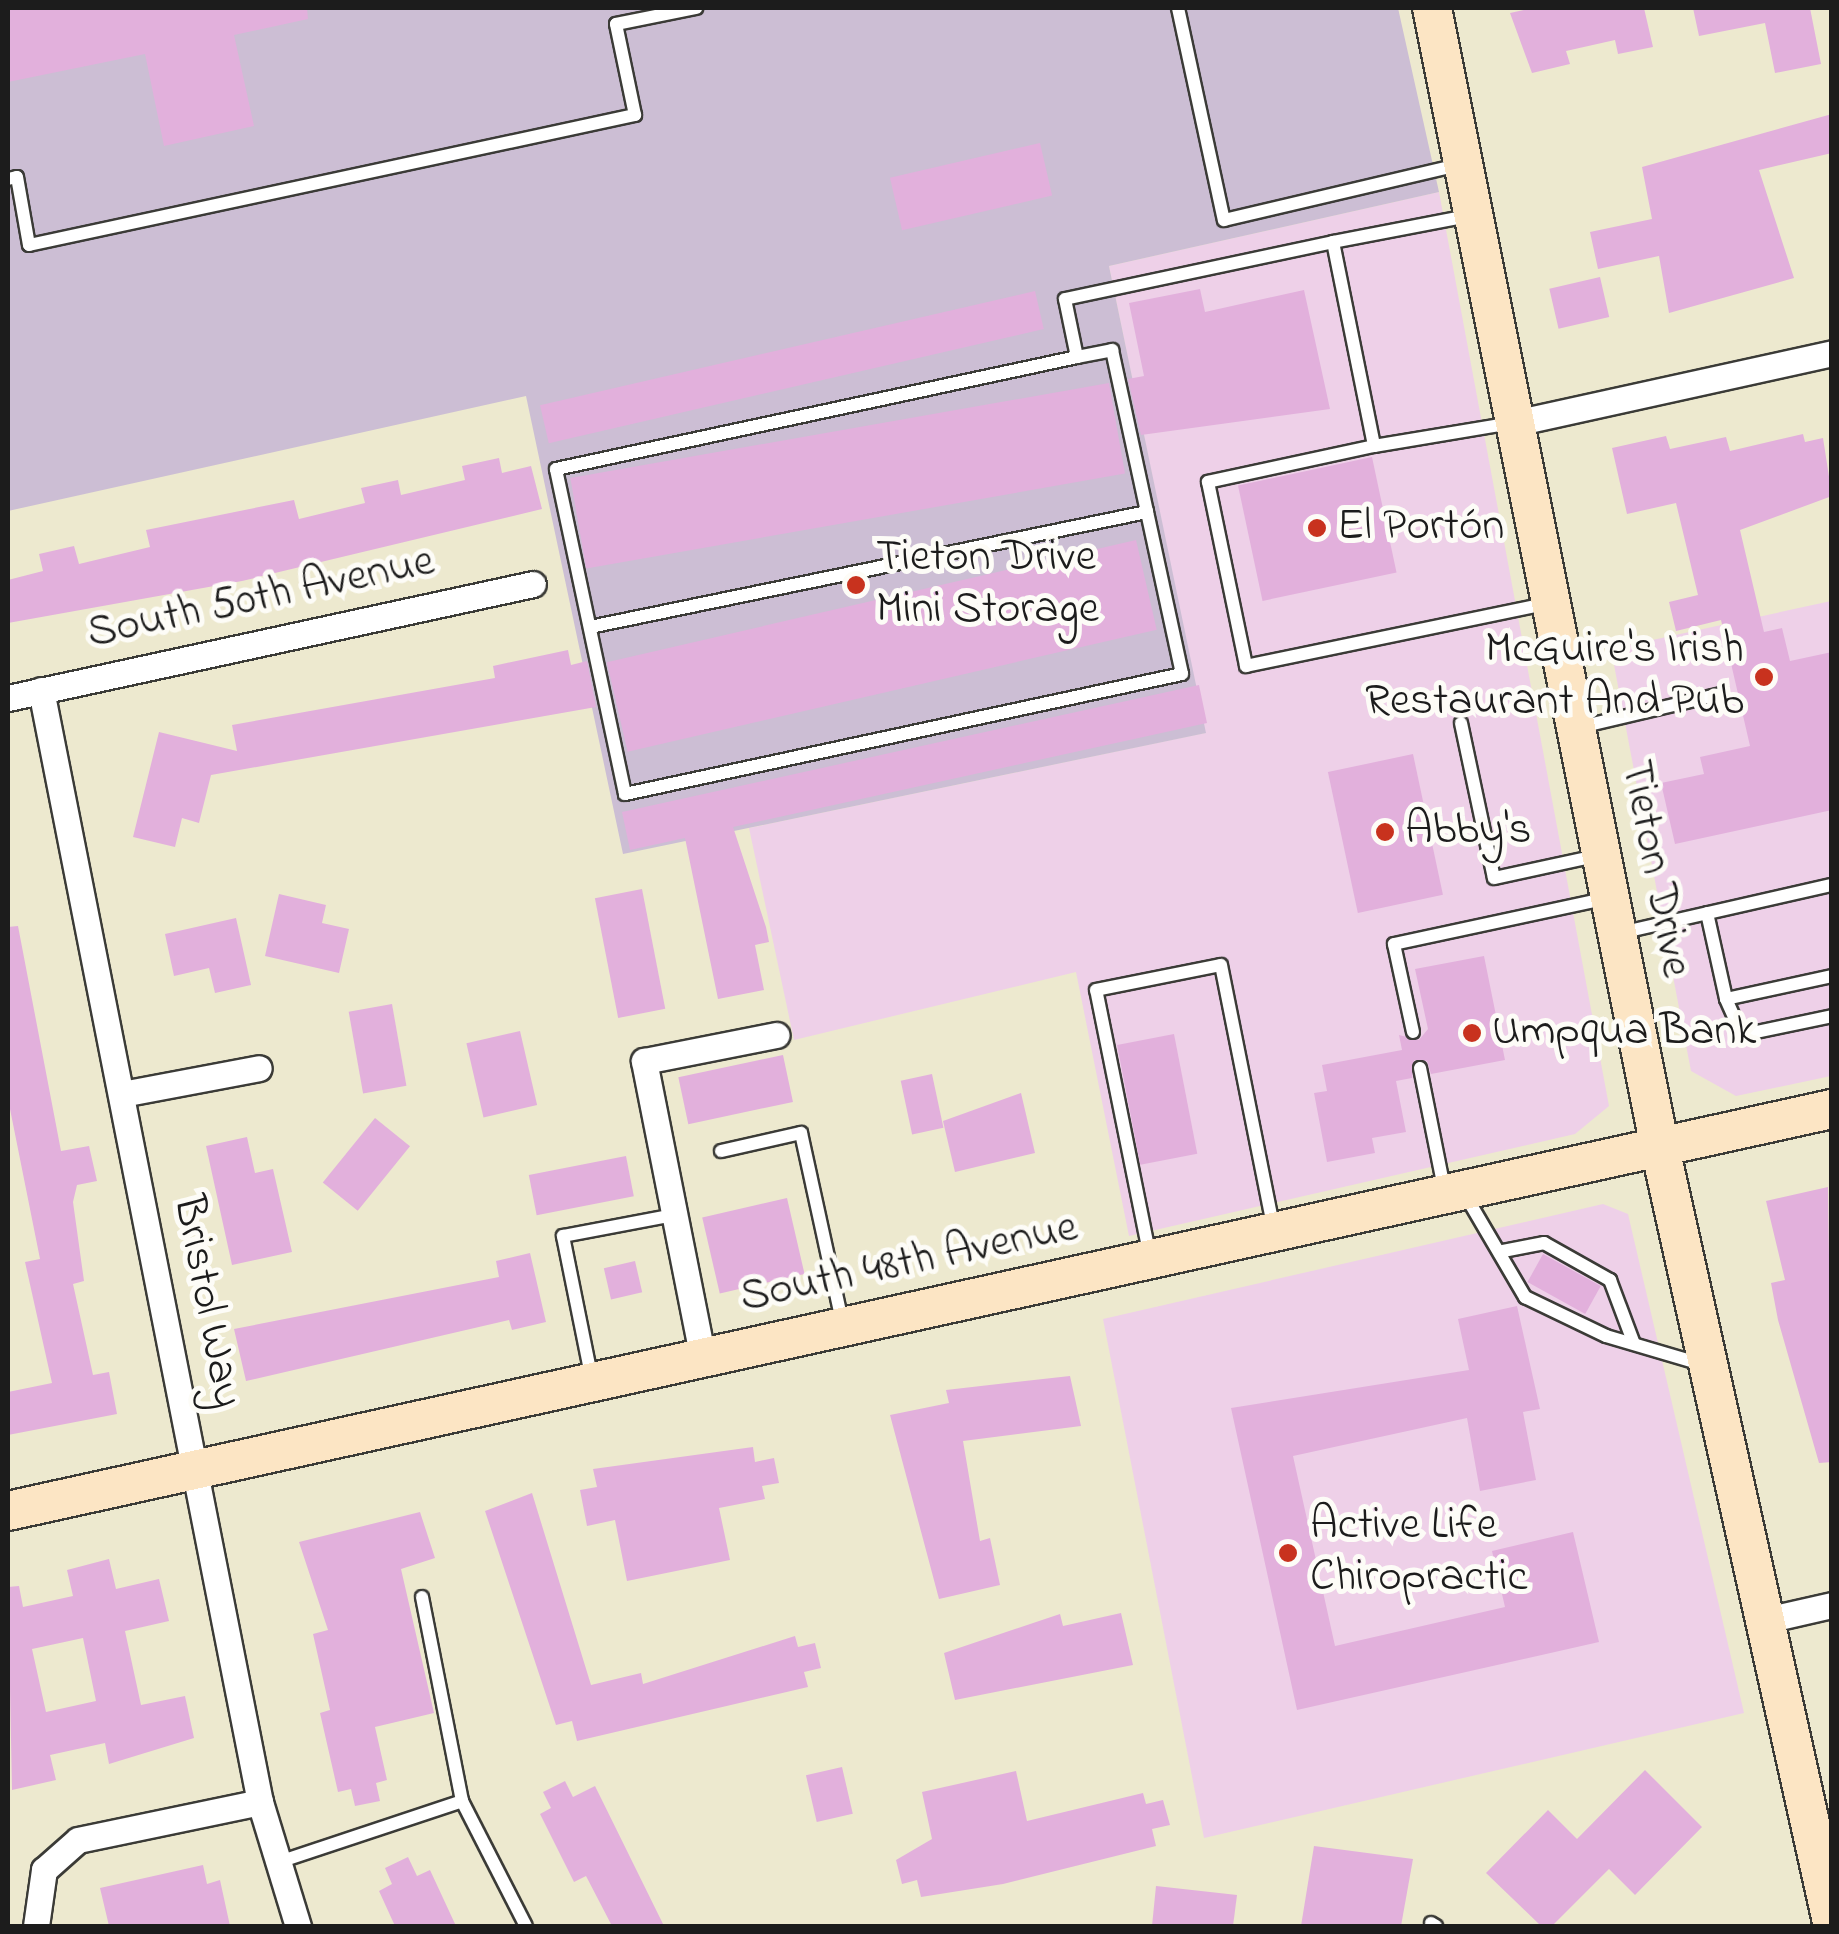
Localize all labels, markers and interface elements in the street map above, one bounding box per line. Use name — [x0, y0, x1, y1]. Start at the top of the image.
place label: El Portón — [1337, 501, 1504, 555]
marker: El Portón — [1306, 517, 1328, 539]
place label: Tieton Drive Mini Storage — [876, 532, 1099, 638]
street label: South 50th Avenue — [83, 536, 439, 662]
marker: Tieton Drive Mini Storage — [845, 574, 867, 596]
place label: McGuire's Irish Restaurant And Pub — [1365, 624, 1744, 730]
marker: McGuire's Irish Restaurant And Pub — [1753, 666, 1775, 688]
street label: Tieton Drive — [1607, 756, 1701, 982]
place label: Abby's — [1405, 805, 1531, 859]
marker: Abby's — [1374, 821, 1396, 843]
place label: Umpqua Bank — [1492, 1006, 1756, 1060]
marker: Umpqua Bank — [1461, 1022, 1483, 1044]
street label: Bristol Way — [159, 1191, 253, 1413]
street label: South 48th Avenue — [735, 1202, 1083, 1326]
place label: Active Life Chiropractic — [1310, 1500, 1527, 1606]
marker: Active Life Chiropractic — [1275, 1540, 1301, 1566]

